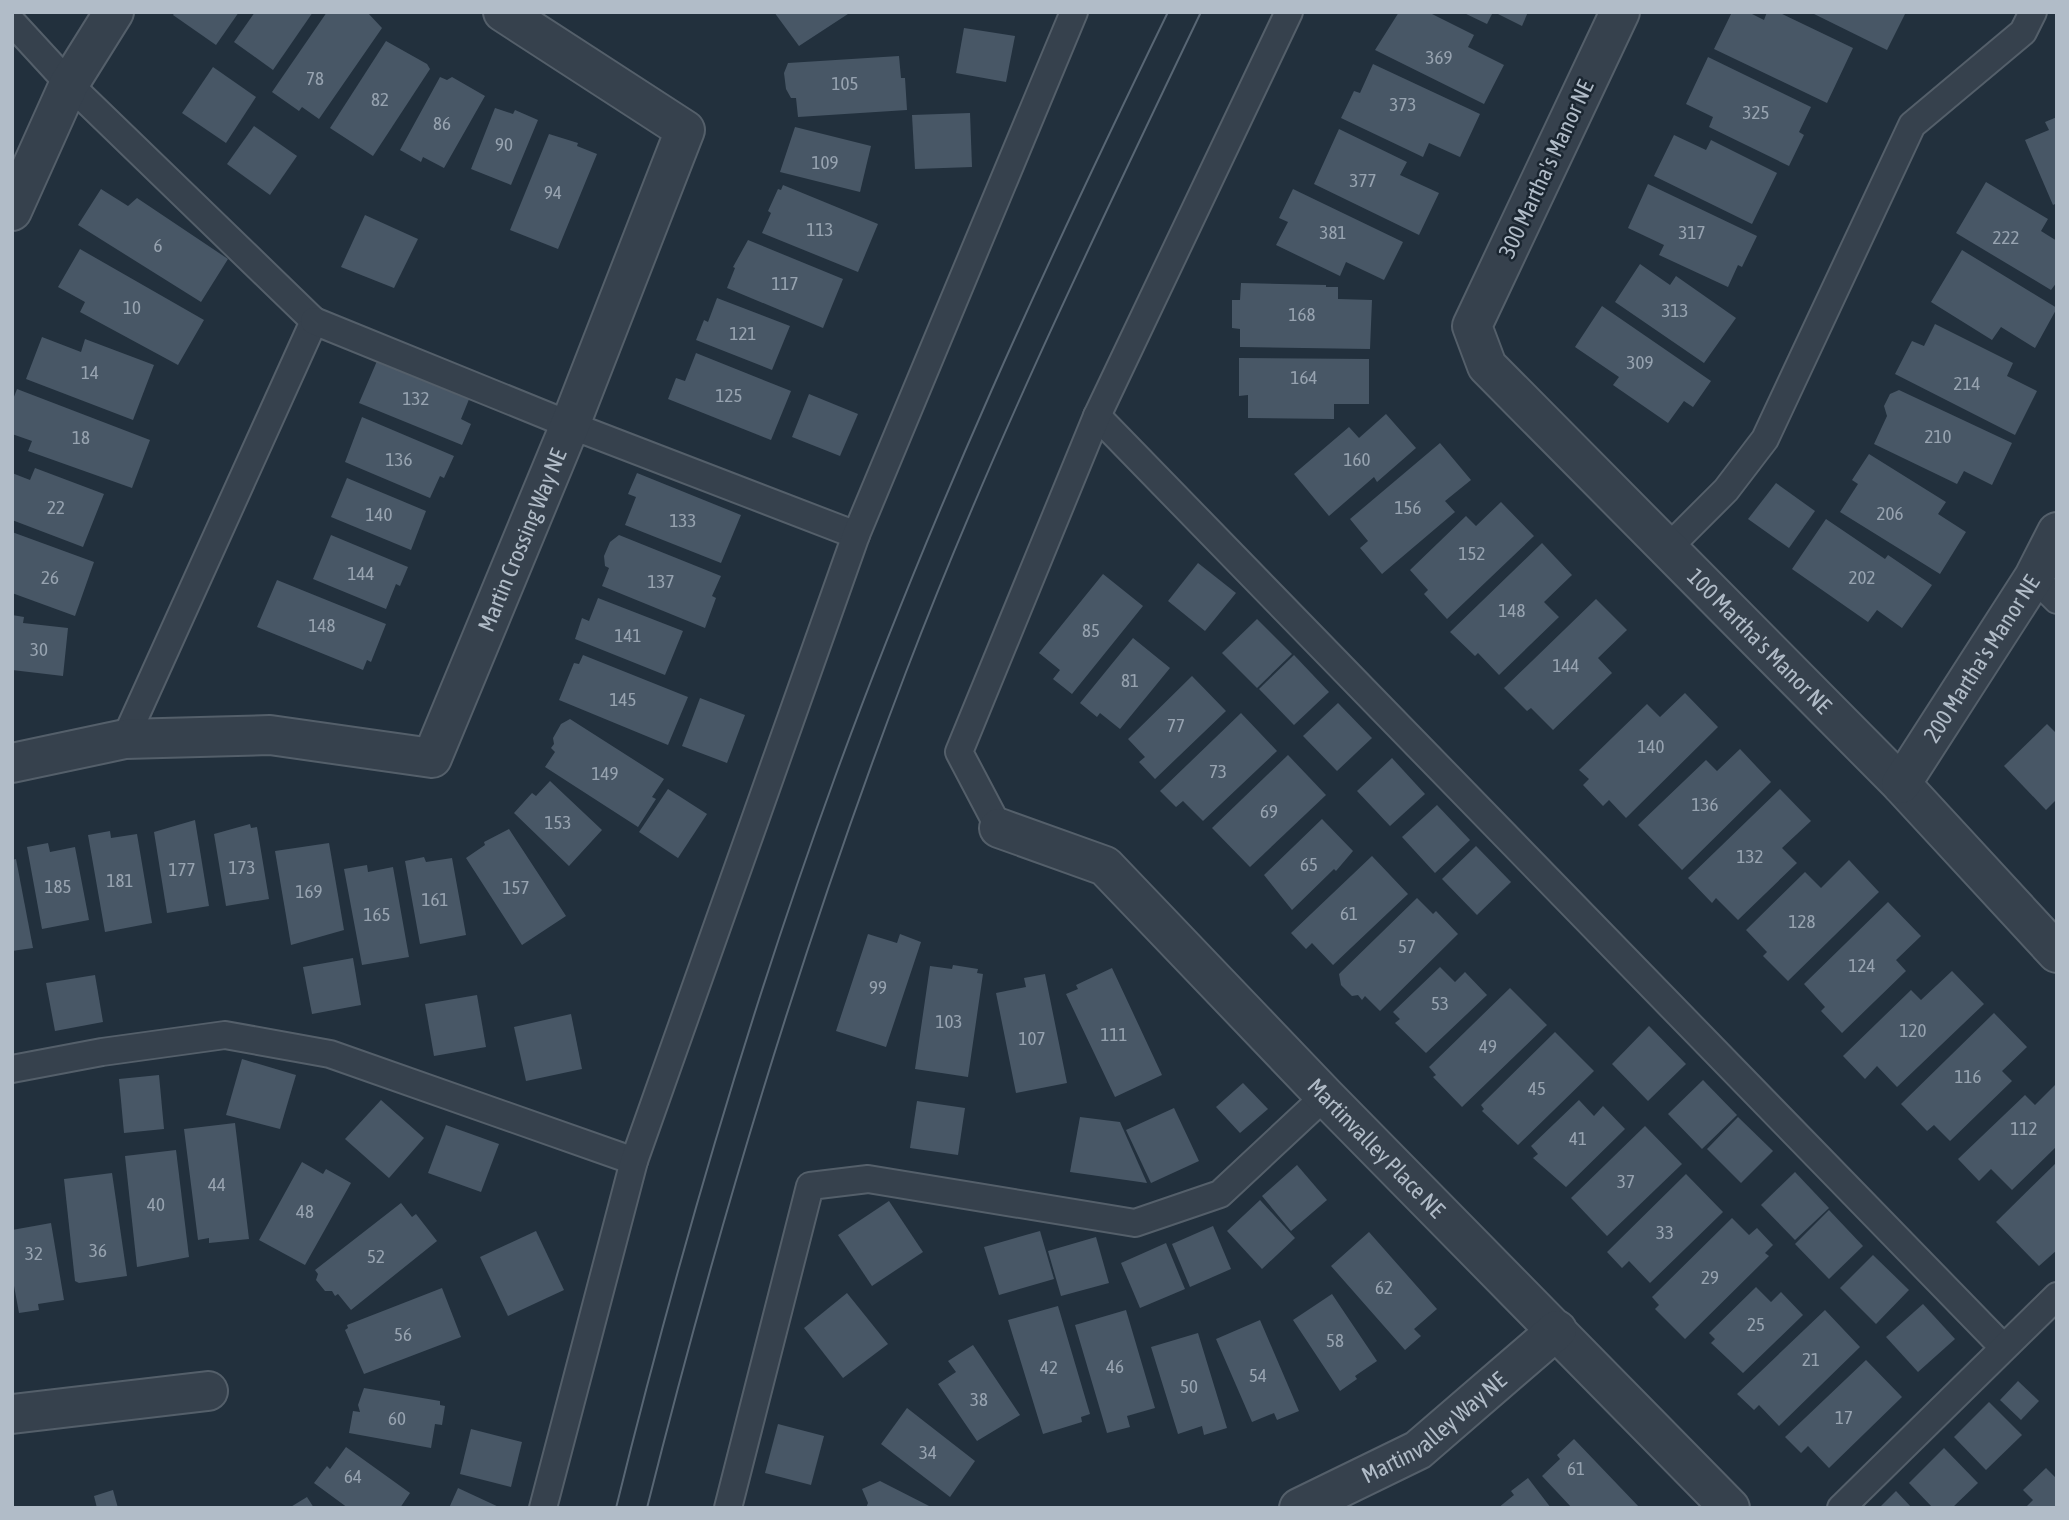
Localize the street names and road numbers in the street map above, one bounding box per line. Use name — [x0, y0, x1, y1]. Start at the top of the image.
street label: 300 Martha's Manor NE — [1493, 76, 1599, 262]
street label: Martin Crossing Way NE — [473, 445, 572, 635]
street label: 100 Martha's Manor NE — [1682, 563, 1837, 719]
street label: 200 Martha's Manor NE — [1918, 570, 2045, 747]
street label: Martinvalley Place NE — [1302, 1073, 1450, 1223]
street label: Martinvalley Way NE — [1357, 1367, 1512, 1488]

